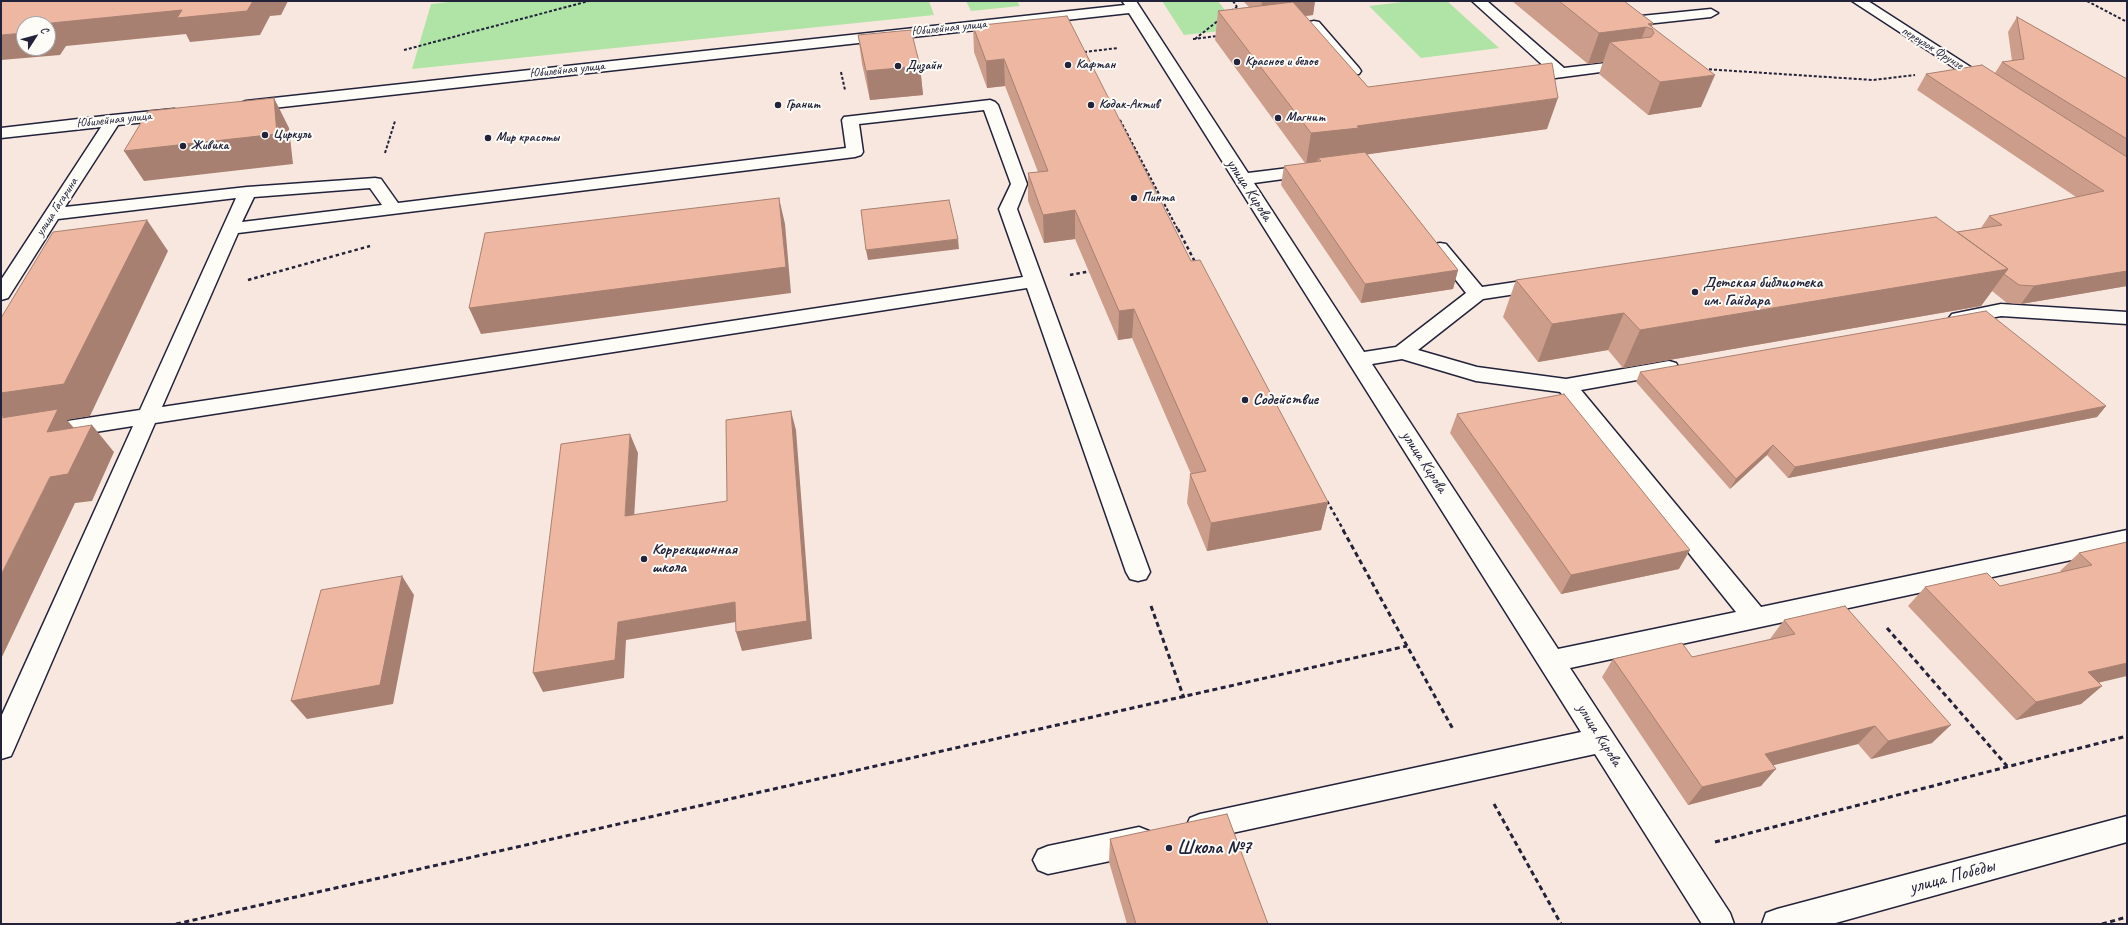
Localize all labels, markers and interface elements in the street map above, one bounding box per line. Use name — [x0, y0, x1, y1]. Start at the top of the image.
north arrow — [16, 16, 56, 56]
street label: Юбилейная улица — [911, 16, 987, 40]
text: С — [38, 23, 52, 36]
street label: переулок Фрунзе — [1898, 23, 1966, 73]
place label: Красное и белое — [1245, 54, 1318, 70]
place label: Кафтан — [1076, 57, 1116, 73]
marker: Красное и белое — [1232, 57, 1242, 67]
street label: Юбилейная улица — [529, 58, 605, 82]
place label: Дизайн — [906, 58, 941, 74]
marker: Кафтан — [1063, 60, 1073, 70]
marker: Дизайн — [893, 61, 903, 71]
place label: Гранит — [786, 97, 820, 113]
place label: Кодак-Актив — [1099, 97, 1159, 113]
marker: Гранит — [773, 100, 783, 110]
marker: Кодак-Актив — [1086, 100, 1096, 110]
street label: Юбилейная улица — [76, 108, 152, 132]
place label: Магнит — [1286, 110, 1325, 126]
marker: Магнит — [1273, 113, 1283, 123]
place label: Циркуль — [273, 127, 311, 143]
marker: Циркуль — [260, 130, 270, 140]
place label: Мир красоты — [496, 130, 559, 146]
marker: Мир красоты — [483, 133, 493, 143]
place label: Живика — [191, 138, 228, 154]
marker: Живика — [178, 141, 188, 151]
street label: улица Кирова — [1222, 155, 1276, 225]
street label: улица Гагарина — [32, 175, 82, 239]
place label: Пинта — [1142, 190, 1175, 206]
marker: Пинта — [1129, 193, 1139, 203]
place label: Детская библиотека им. Гайдара — [1703, 273, 1822, 311]
marker: Детская библиотека им. Гайдара — [1690, 287, 1700, 297]
place label: Содействие — [1253, 390, 1318, 410]
marker: Содействие — [1240, 395, 1250, 405]
street label: улица Кирова — [1397, 427, 1451, 497]
place label: Коррекционная школа — [652, 540, 737, 578]
marker: Коррекционная школа — [639, 554, 649, 564]
street label: улица Кирова — [1572, 700, 1626, 770]
place label: Школа №7 — [1177, 837, 1251, 859]
marker: Школа №7 — [1164, 843, 1174, 853]
street label: улица Победы — [1907, 855, 1997, 899]

